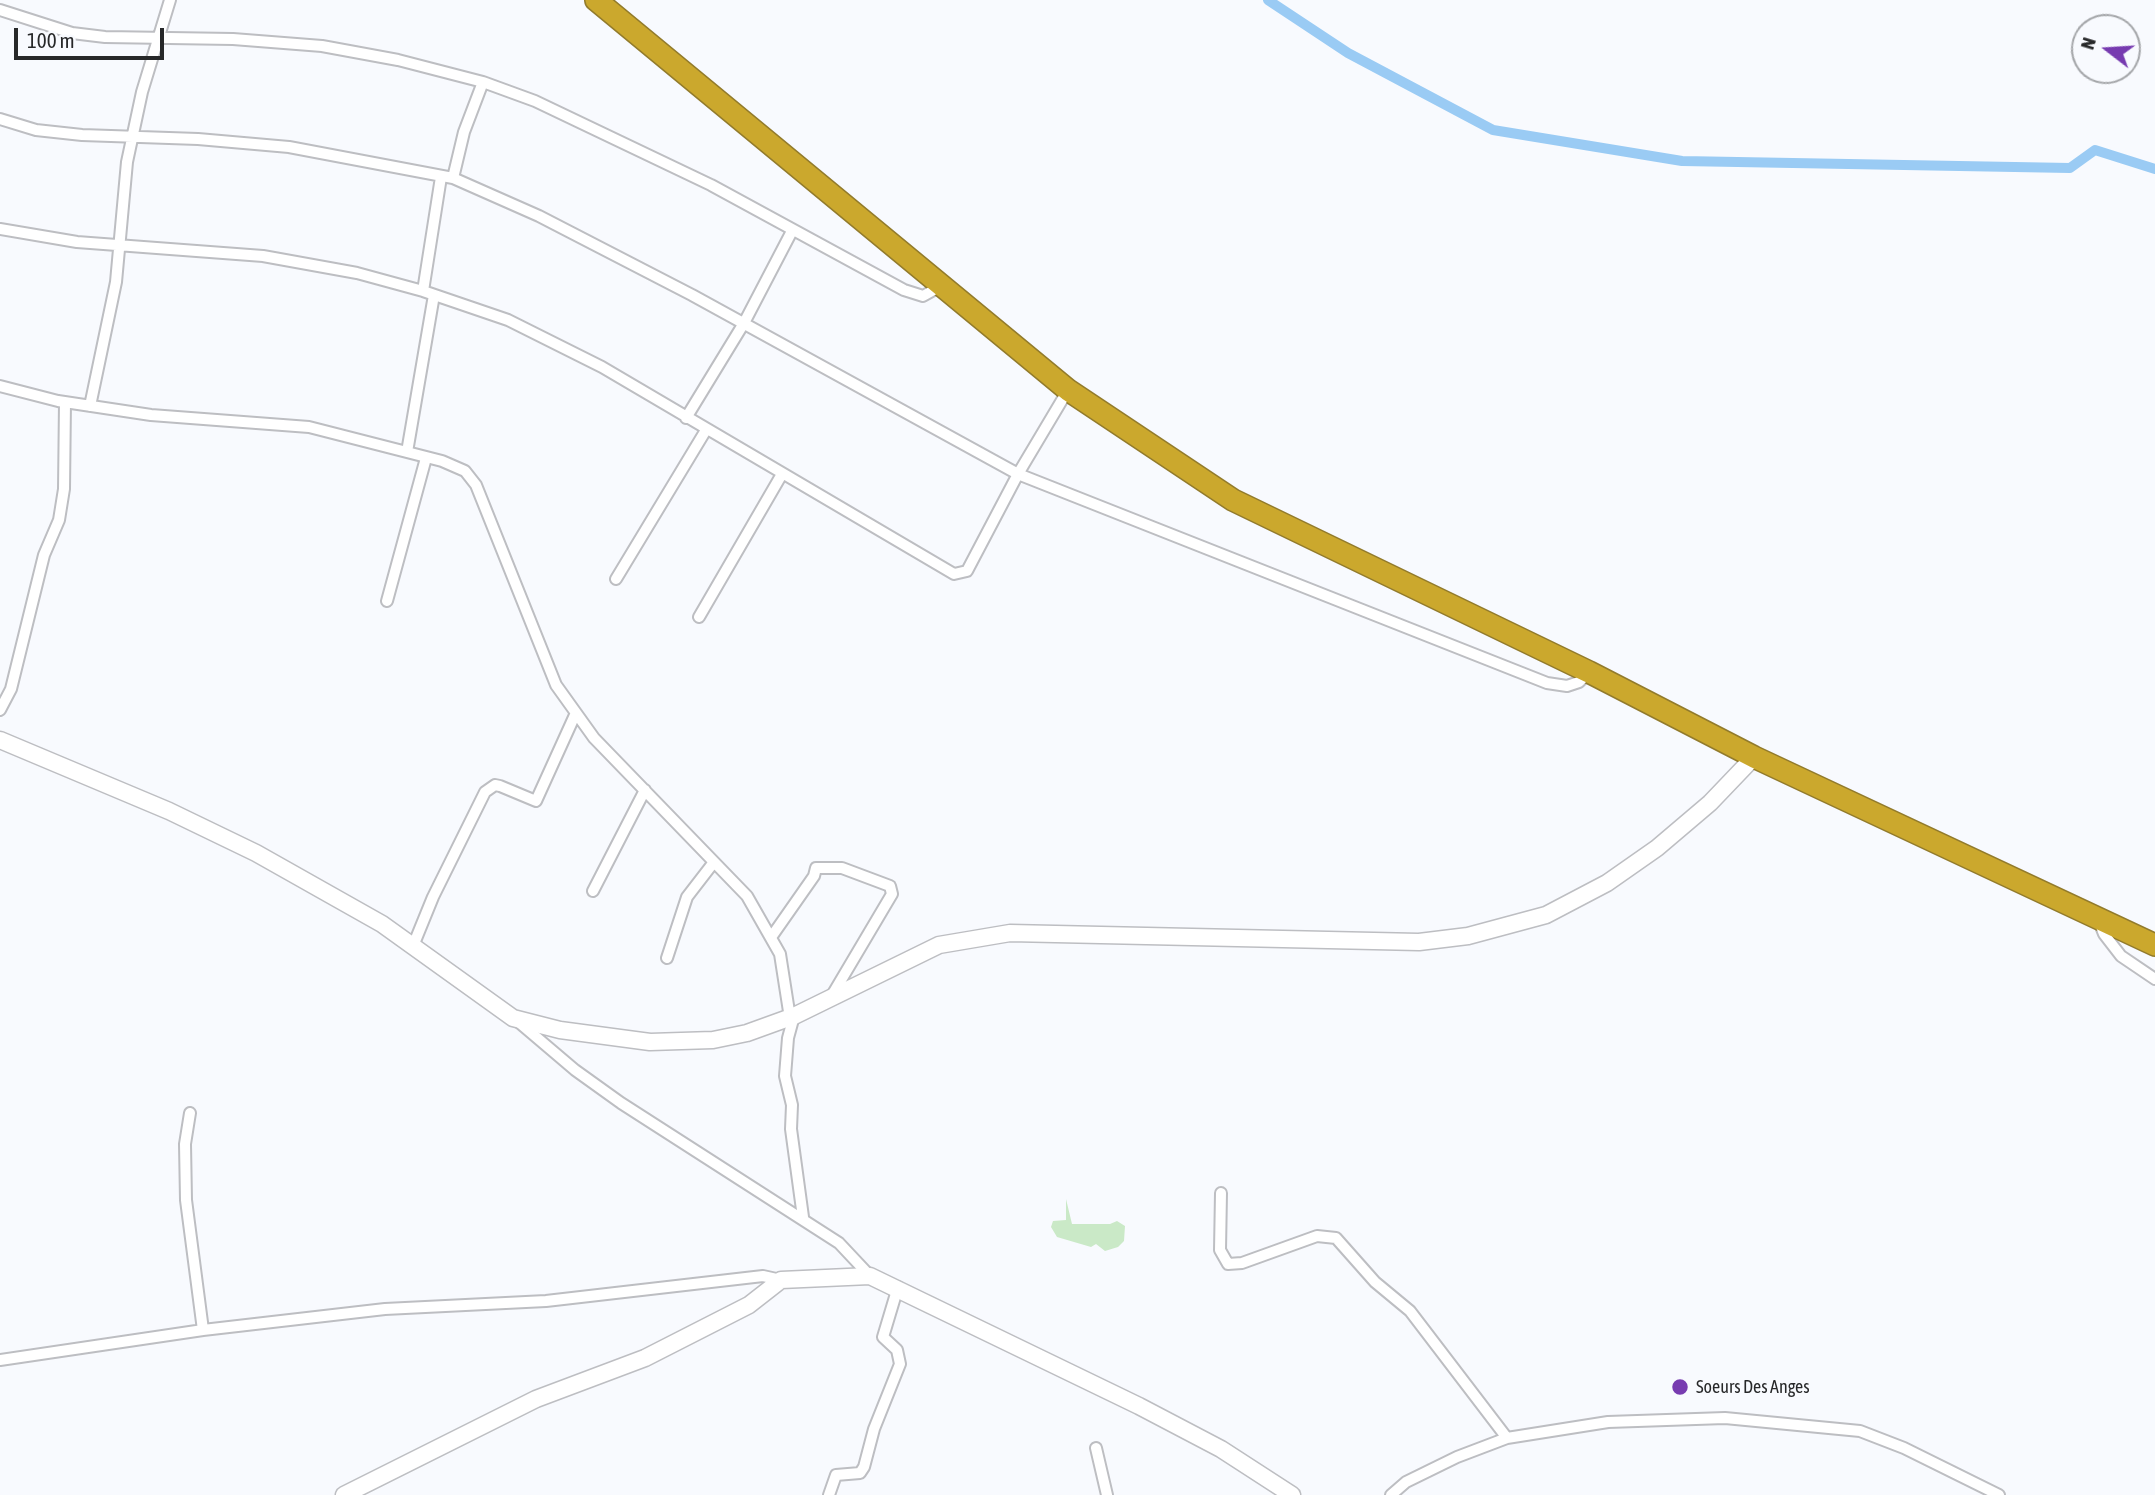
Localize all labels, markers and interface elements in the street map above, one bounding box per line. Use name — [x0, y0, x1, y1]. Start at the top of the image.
scale bar — [18, 14, 168, 58]
north arrow — [2071, 14, 2141, 84]
text: 100 m — [27, 28, 75, 52]
text: N — [2076, 35, 2100, 52]
place label: Soeurs Des Anges — [1696, 1376, 1810, 1398]
marker: Soeurs Des Anges — [1670, 1377, 1690, 1397]

